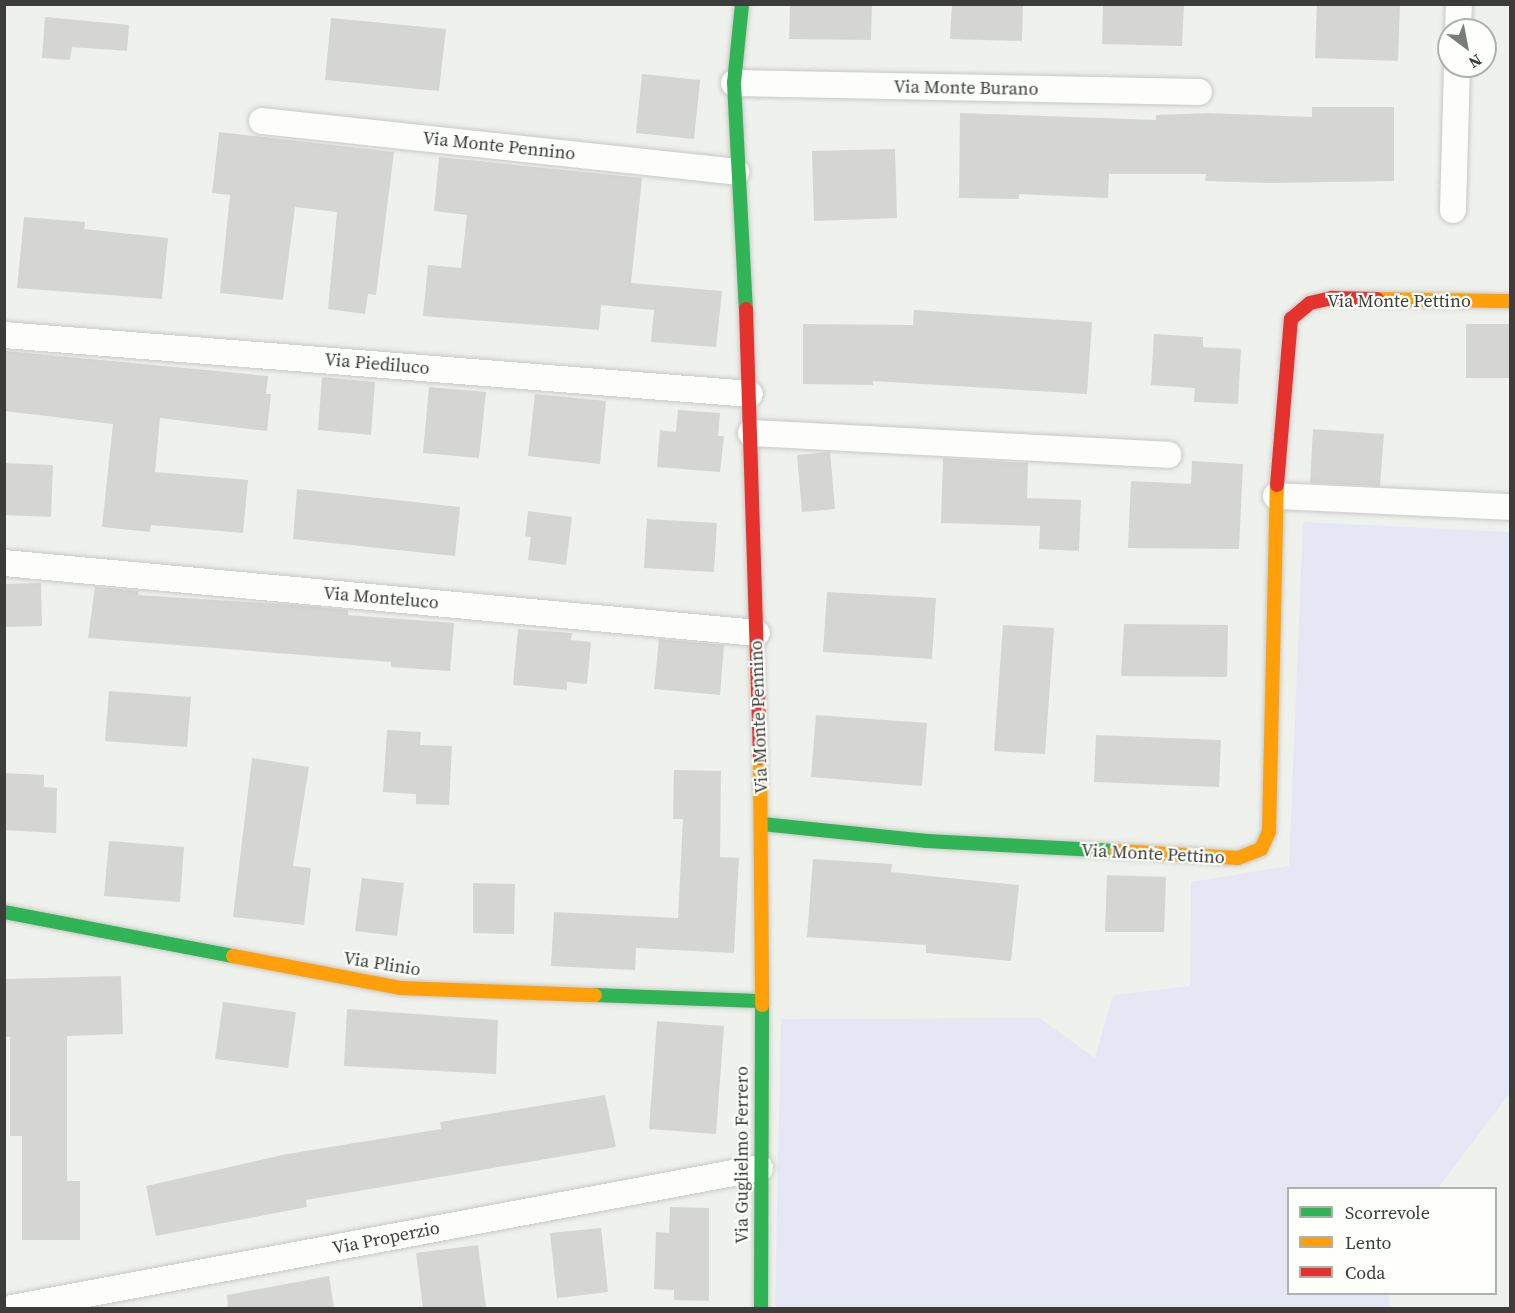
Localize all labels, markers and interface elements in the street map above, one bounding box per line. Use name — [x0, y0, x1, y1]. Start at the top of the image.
north arrow — [1437, 18, 1497, 78]
text: N — [1465, 49, 1486, 74]
street label: Via Monte Burano — [893, 76, 1039, 100]
street label: Via Monte Pennino — [422, 127, 576, 165]
street label: Via Monte Pettino — [1327, 290, 1471, 312]
street label: Via Piediluco — [324, 349, 430, 379]
street label: Via Monteluco — [322, 582, 440, 614]
street label: Via Monte Pennino — [746, 640, 772, 794]
street label: Via Monte Pettino — [1081, 839, 1225, 869]
street label: Via Plinio — [342, 947, 422, 981]
street label: Via Guglielmo Ferrero — [731, 1066, 753, 1244]
legend — [1287, 1187, 1497, 1295]
text: Scorrevole — [1345, 1200, 1430, 1225]
street label: Via Properzio — [331, 1217, 441, 1259]
text: Lento — [1345, 1230, 1391, 1255]
text: Coda — [1345, 1260, 1385, 1285]

